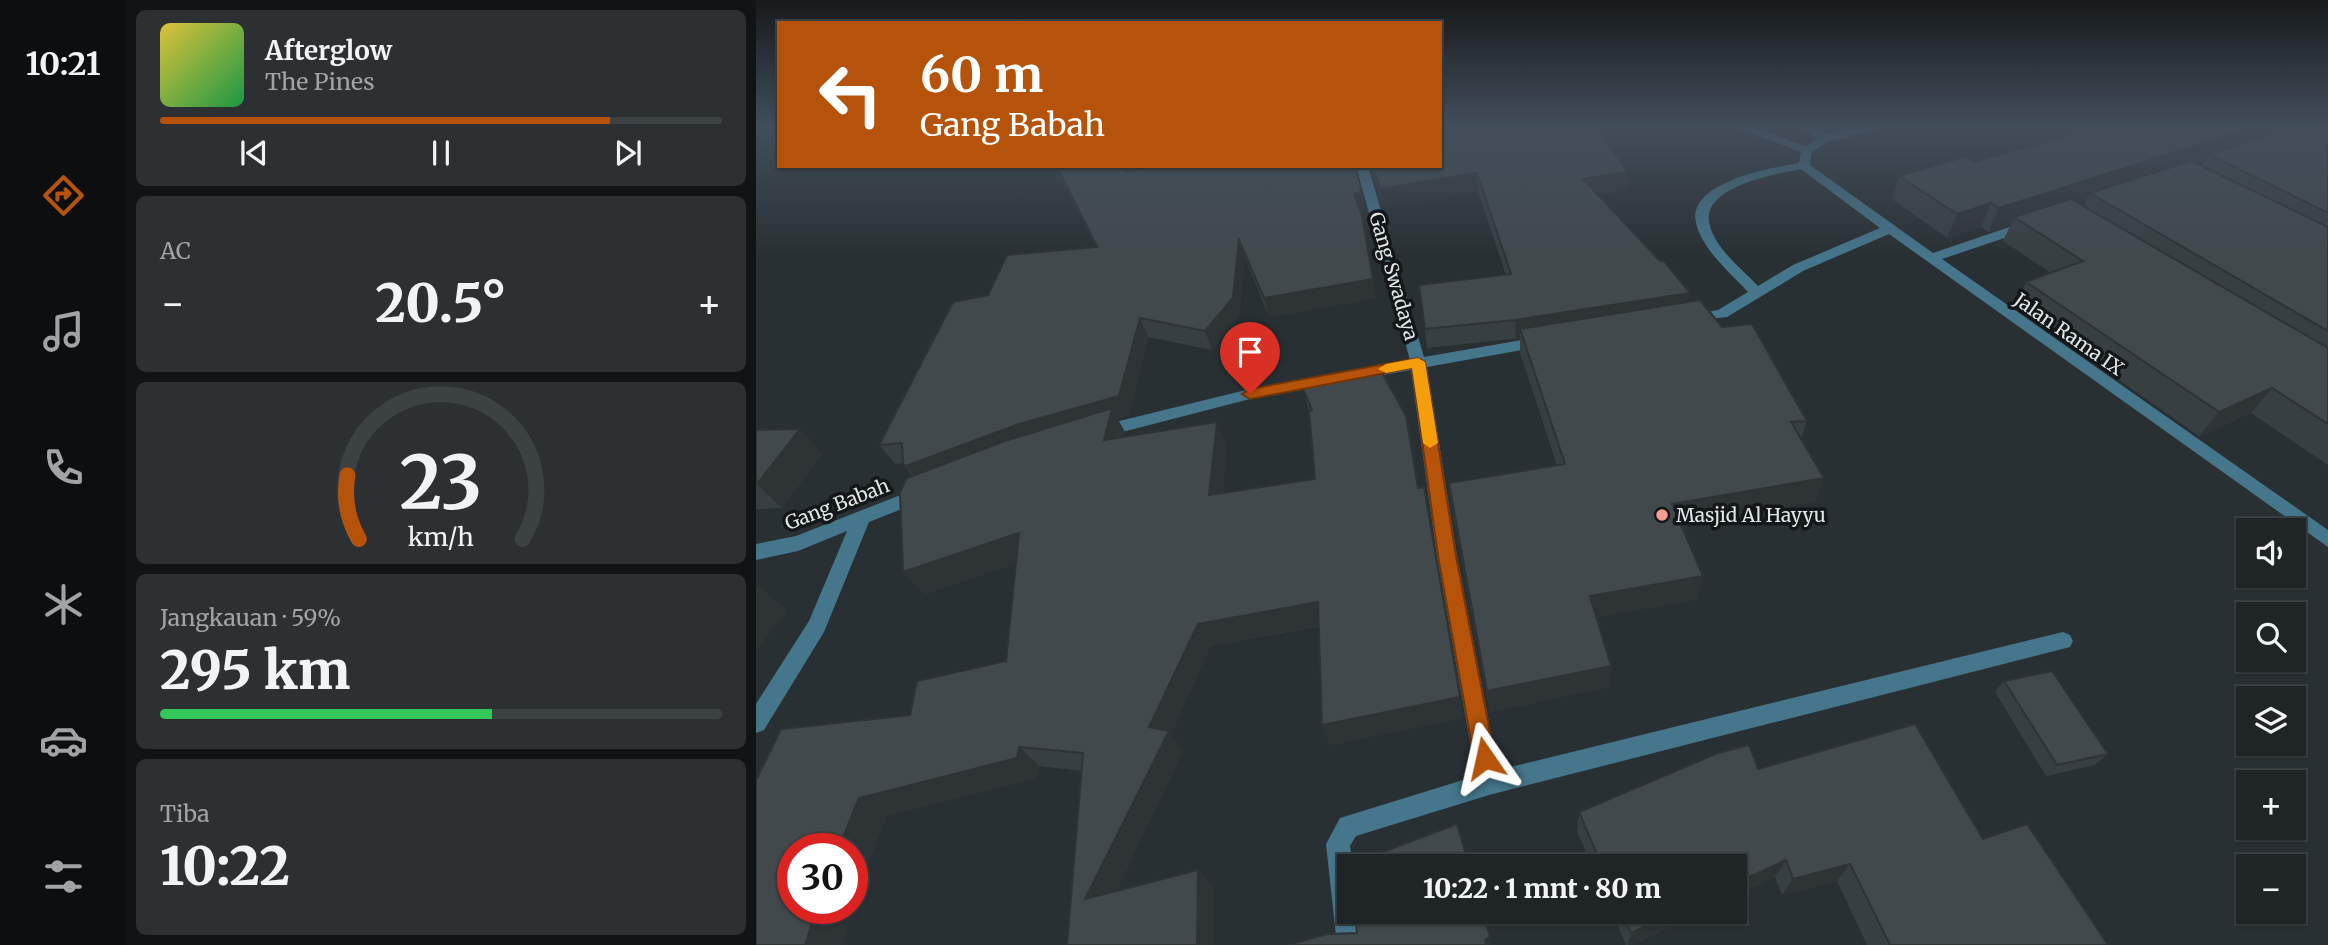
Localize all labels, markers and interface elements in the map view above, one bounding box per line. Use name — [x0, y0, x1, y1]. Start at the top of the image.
text: Afterglow — [265, 34, 392, 67]
text: 10:21 — [26, 44, 100, 84]
text: 60 m — [920, 44, 1043, 105]
icon: left — [805, 49, 896, 140]
text: The Pines — [265, 67, 375, 96]
text: Gang Babah — [920, 105, 1105, 145]
icon: previous — [235, 134, 273, 172]
icon: pause — [422, 134, 460, 172]
icon: next — [609, 134, 647, 172]
icon: directions — [39, 171, 88, 220]
street label: Gang Swadaya — [1364, 209, 1424, 343]
text: AC — [160, 236, 191, 265]
text: 20.5° — [375, 271, 507, 336]
text: − — [160, 280, 185, 327]
text: + — [697, 280, 722, 327]
street label: Jalan Rama IX — [2009, 287, 2129, 381]
icon: music — [39, 307, 88, 356]
pin — [1220, 322, 1280, 394]
icon: arrive — [1231, 333, 1269, 371]
text: 23 — [400, 437, 482, 529]
icon: phone — [39, 443, 88, 492]
street label: Gang Babah — [781, 473, 893, 535]
place label: Masjid Al Hayyu — [1676, 503, 1826, 527]
marker: Masjid Al Hayyu — [1654, 507, 1670, 523]
map controls — [2236, 518, 2306, 924]
button: sound — [2236, 518, 2306, 588]
text: km/h — [408, 520, 474, 552]
icon: climate — [39, 580, 88, 629]
button: search — [2236, 602, 2306, 672]
text: Jangkauan · 59% — [160, 603, 341, 632]
text: 295 km — [160, 638, 350, 703]
button: layers — [2236, 686, 2306, 756]
icon: car — [39, 716, 88, 765]
position arrow — [1448, 721, 1522, 795]
button: + — [2236, 770, 2306, 840]
text: Tiba — [160, 799, 210, 828]
speed limit sign: 30 — [777, 833, 868, 924]
text: 10:22 — [160, 834, 290, 899]
icon: filters — [39, 852, 88, 901]
button: − — [2236, 854, 2306, 924]
text: 10:22 · 1 mnt · 80 m — [1423, 872, 1661, 905]

